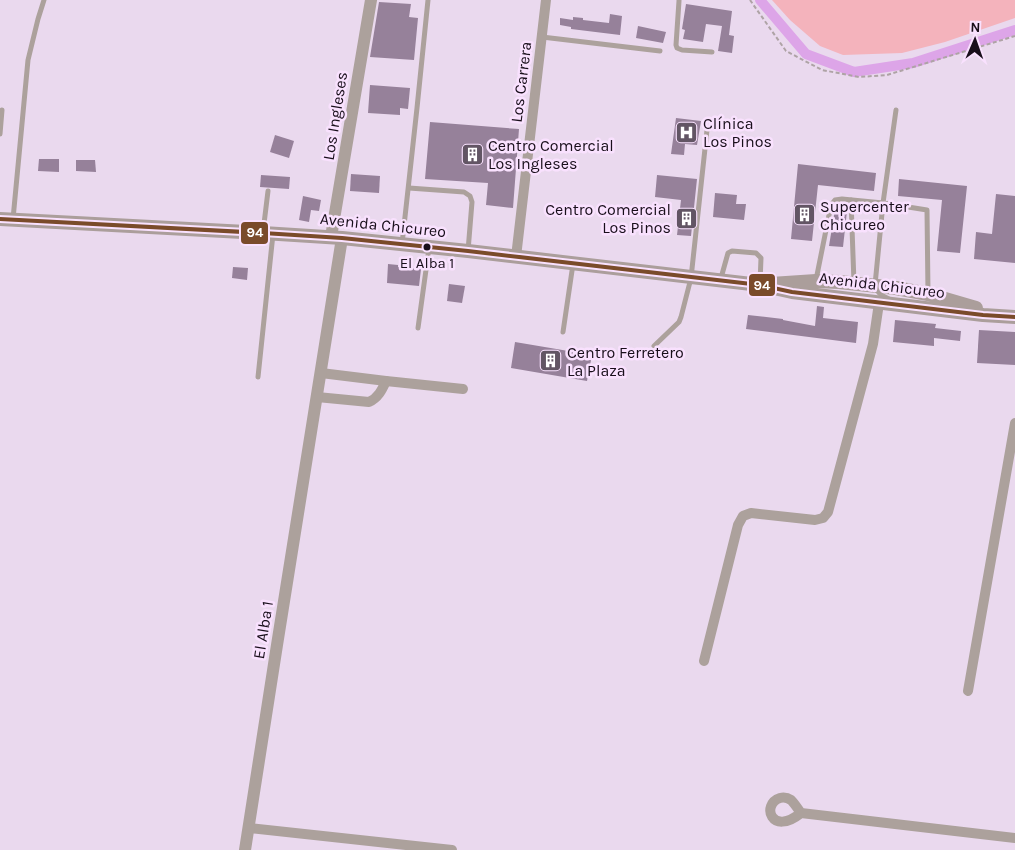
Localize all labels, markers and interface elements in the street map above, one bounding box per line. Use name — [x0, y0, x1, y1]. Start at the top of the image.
north arrow — [950, 15, 1000, 65]
text: N — [970, 19, 981, 36]
street label: Los Carrera — [507, 40, 535, 124]
street label: Los Ingleses — [319, 70, 351, 162]
place label: Clínica Los Pinos — [703, 114, 772, 151]
hospital icon: Clínica Los Pinos — [675, 120, 699, 144]
place label: Centro Comercial Los Ingleses — [488, 136, 614, 173]
building icon: Centro Comercial Los Ingleses — [460, 142, 484, 166]
place label: Supercenter Chicureo — [820, 197, 909, 234]
place label: Centro Comercial Los Pinos — [545, 200, 671, 237]
building icon: Supercenter Chicureo — [792, 203, 816, 227]
building icon: Centro Comercial Los Pinos — [675, 206, 699, 230]
street label: Avenida Chicureo — [319, 209, 447, 241]
line badge: 94 — [240, 221, 269, 245]
text: 94 — [247, 224, 264, 241]
marker: El Alba 1 — [422, 242, 432, 252]
place label: El Alba 1 — [400, 254, 454, 272]
street label: Avenida Chicureo — [818, 268, 946, 302]
line badge: 94 — [748, 273, 776, 297]
text: 94 — [754, 277, 771, 294]
place label: Centro Ferretero La Plaza — [567, 343, 684, 380]
building icon: Centro Ferretero La Plaza — [539, 349, 563, 373]
street label: El Alba 1 — [249, 600, 277, 660]

